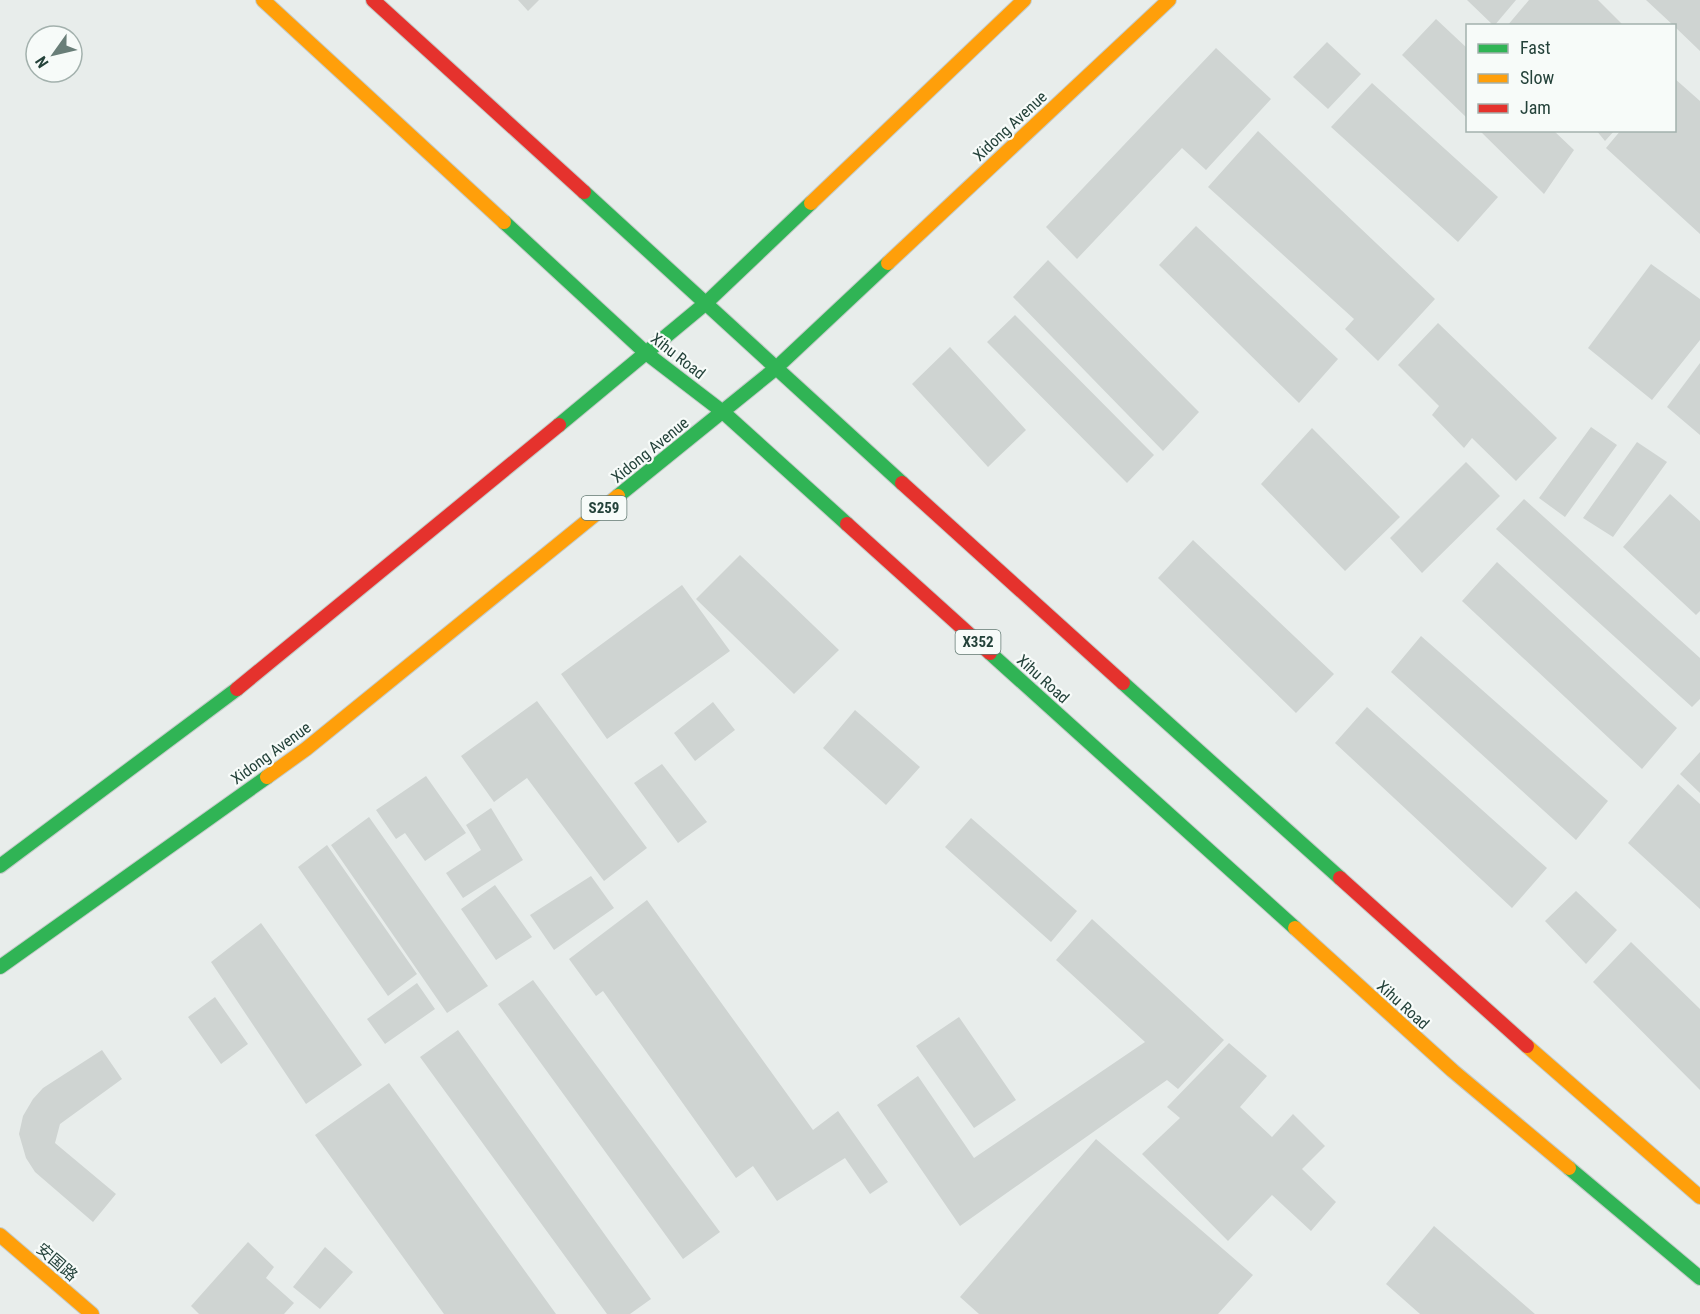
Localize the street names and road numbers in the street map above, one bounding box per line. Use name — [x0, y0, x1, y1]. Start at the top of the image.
street label: Xidong Avenue — [969, 87, 1051, 165]
street label: Xihu Road — [647, 329, 709, 383]
street label: Xidong Avenue — [608, 413, 692, 487]
road number: S259 — [582, 496, 626, 520]
road number: X352 — [956, 630, 1000, 654]
street label: Xihu Road — [1013, 651, 1073, 707]
street label: Xidong Avenue — [227, 718, 315, 788]
street label: Xihu Road — [1373, 977, 1433, 1033]
street label: 安国路 — [33, 1239, 81, 1285]

